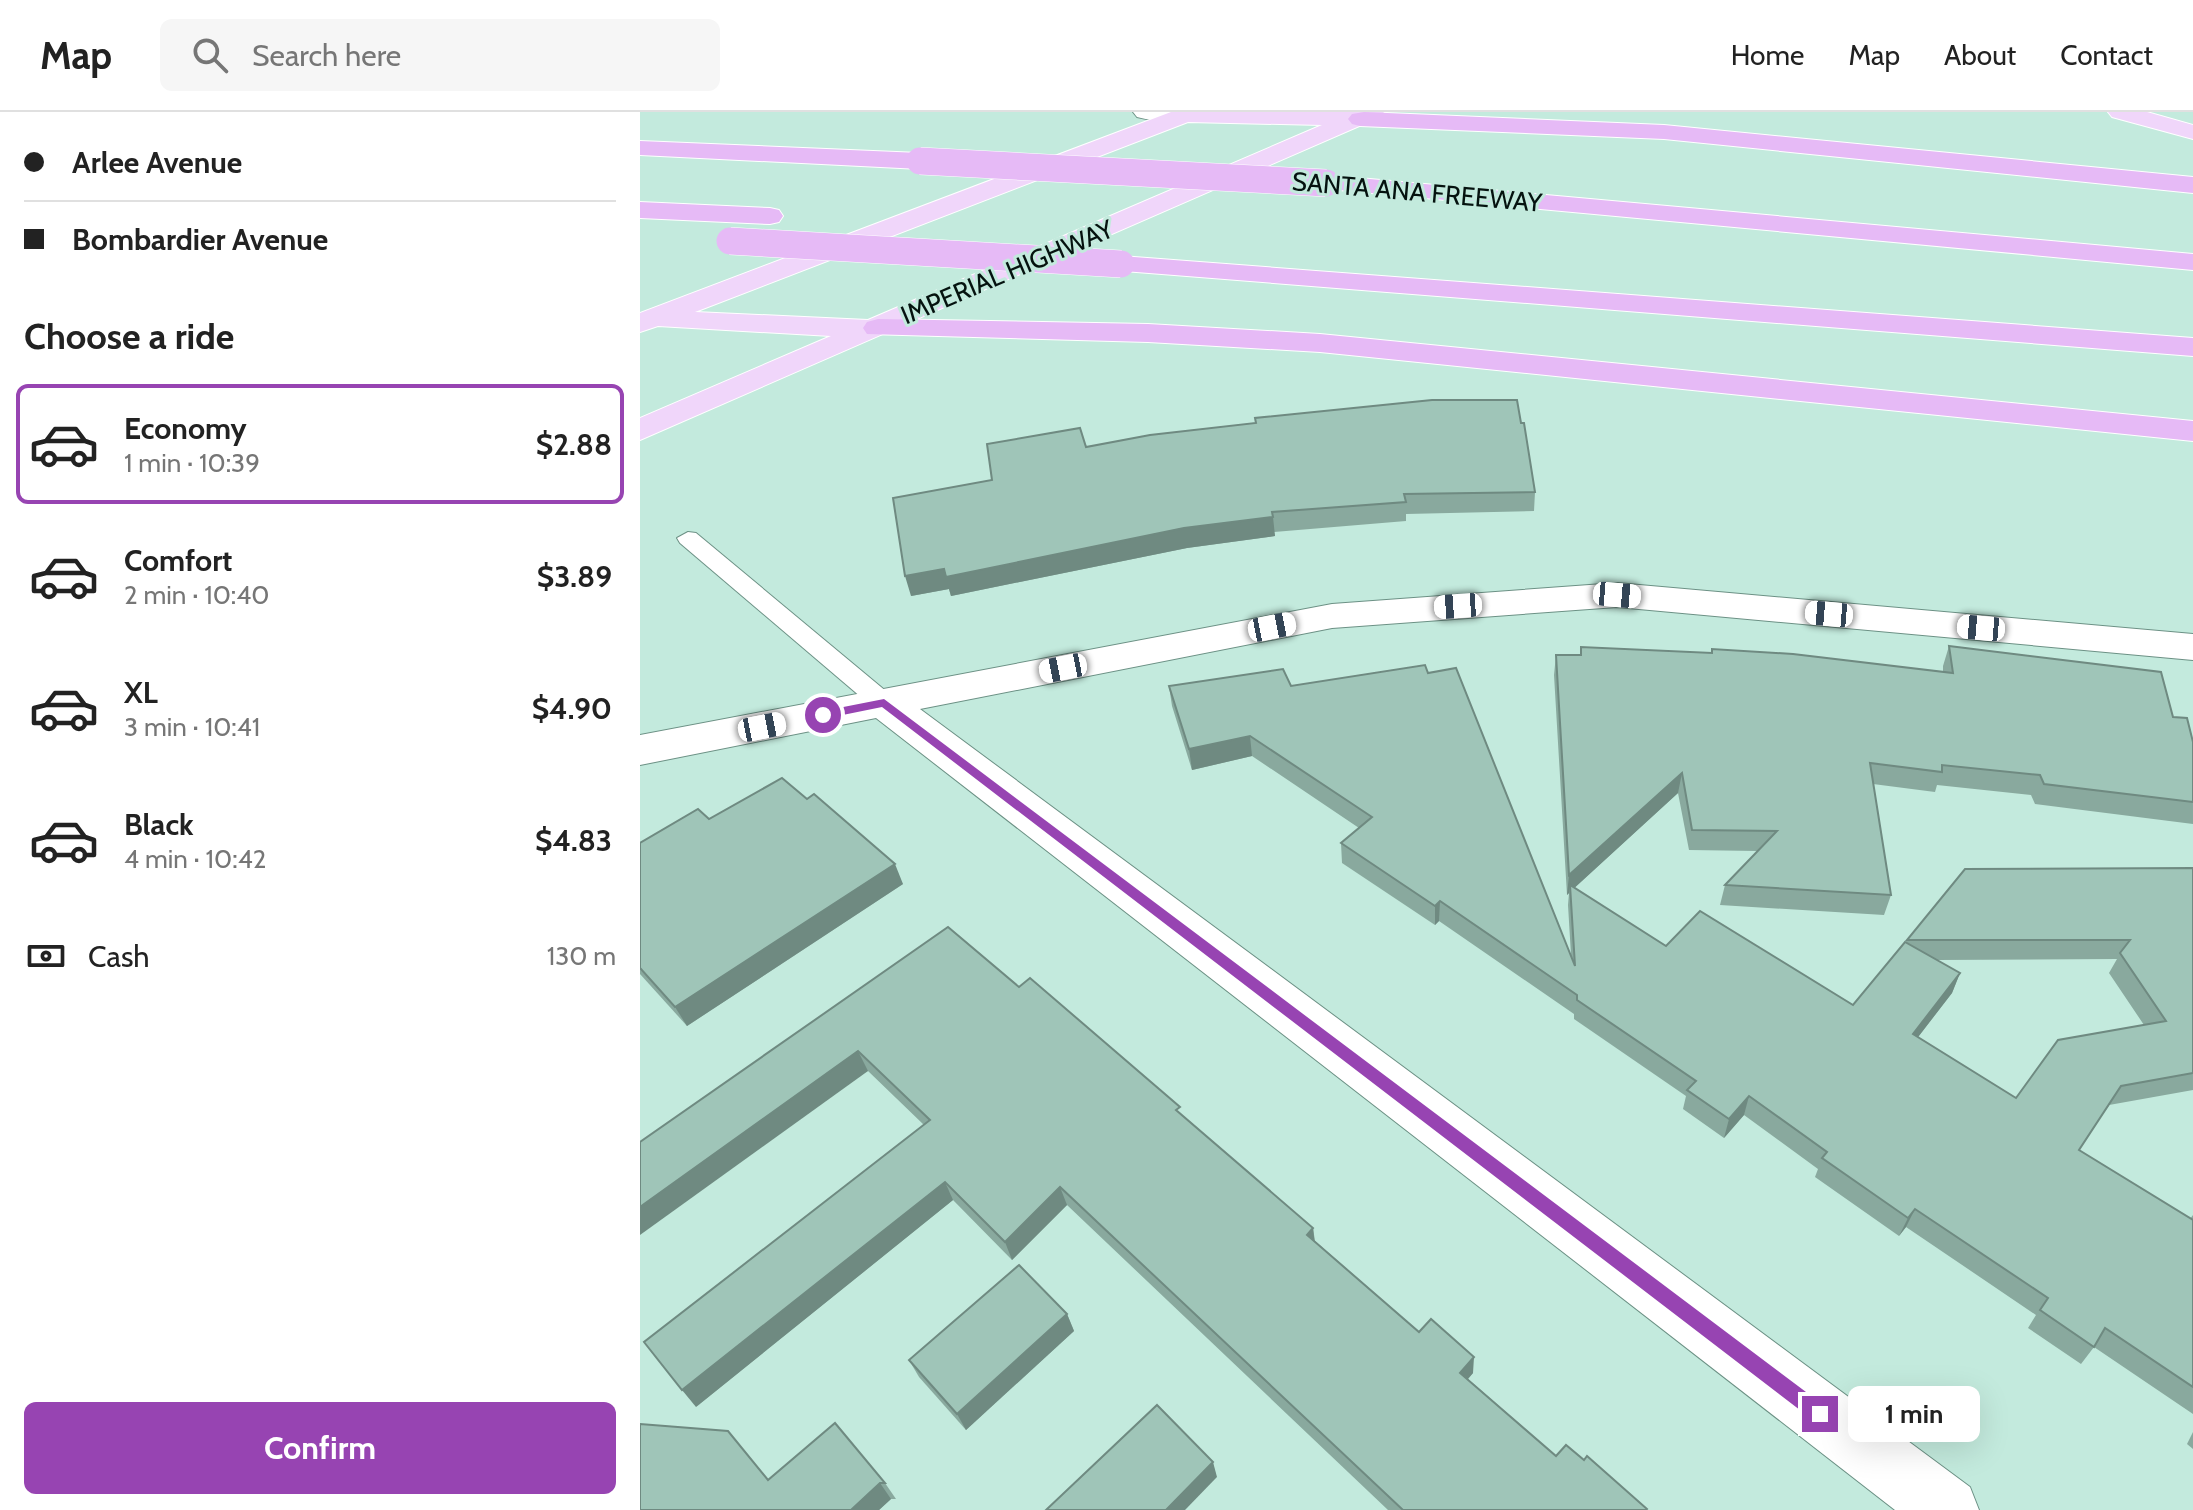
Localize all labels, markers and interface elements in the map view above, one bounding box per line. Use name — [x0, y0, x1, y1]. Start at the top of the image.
search box — [160, 19, 720, 91]
text: Map — [40, 32, 112, 79]
icon: search — [188, 33, 232, 77]
text: Search here — [252, 37, 401, 74]
text: Home — [1731, 38, 1804, 72]
text: Map — [1848, 38, 1900, 72]
text: About — [1944, 38, 2016, 72]
text: Contact — [2060, 38, 2153, 72]
text: Arlee Avenue — [72, 144, 242, 181]
street label: SANTA ANA FREEWAY — [1291, 165, 1544, 219]
street label: IMPERIAL HIGHWAY — [896, 213, 1118, 331]
text: Bombardier Avenue — [72, 221, 328, 258]
text: Choose a ride — [24, 314, 234, 358]
icon: car — [28, 408, 100, 480]
text: Economy — [124, 410, 247, 447]
text: $2.88 — [536, 426, 612, 463]
text: 1 min · 10:39 — [124, 447, 260, 479]
icon: car — [28, 540, 100, 612]
text: Comfort — [124, 542, 232, 579]
text: $3.89 — [537, 558, 612, 595]
text: 2 min · 10:40 — [124, 579, 269, 611]
car — [1592, 581, 1642, 609]
car — [1433, 592, 1483, 620]
car — [1804, 600, 1854, 628]
car — [1246, 611, 1298, 643]
car — [1956, 614, 2006, 642]
car — [1037, 652, 1089, 684]
icon: car — [28, 672, 100, 744]
text: XL — [124, 674, 158, 711]
text: $4.90 — [532, 690, 612, 727]
route start — [805, 697, 841, 733]
text: 3 min · 10:41 — [124, 711, 260, 743]
car — [736, 711, 788, 743]
icon: car — [28, 804, 100, 876]
text: Black — [124, 806, 194, 843]
text: $4.83 — [535, 822, 612, 859]
text: 4 min · 10:42 — [124, 843, 266, 875]
icon: cash — [24, 934, 68, 978]
text: Cash — [88, 938, 150, 975]
text: 130 m — [547, 940, 616, 972]
callout: 1 min — [1848, 1386, 1980, 1442]
route end — [1802, 1396, 1838, 1432]
text: 1 min — [1885, 1398, 1943, 1430]
button: Confirm — [24, 1402, 616, 1494]

